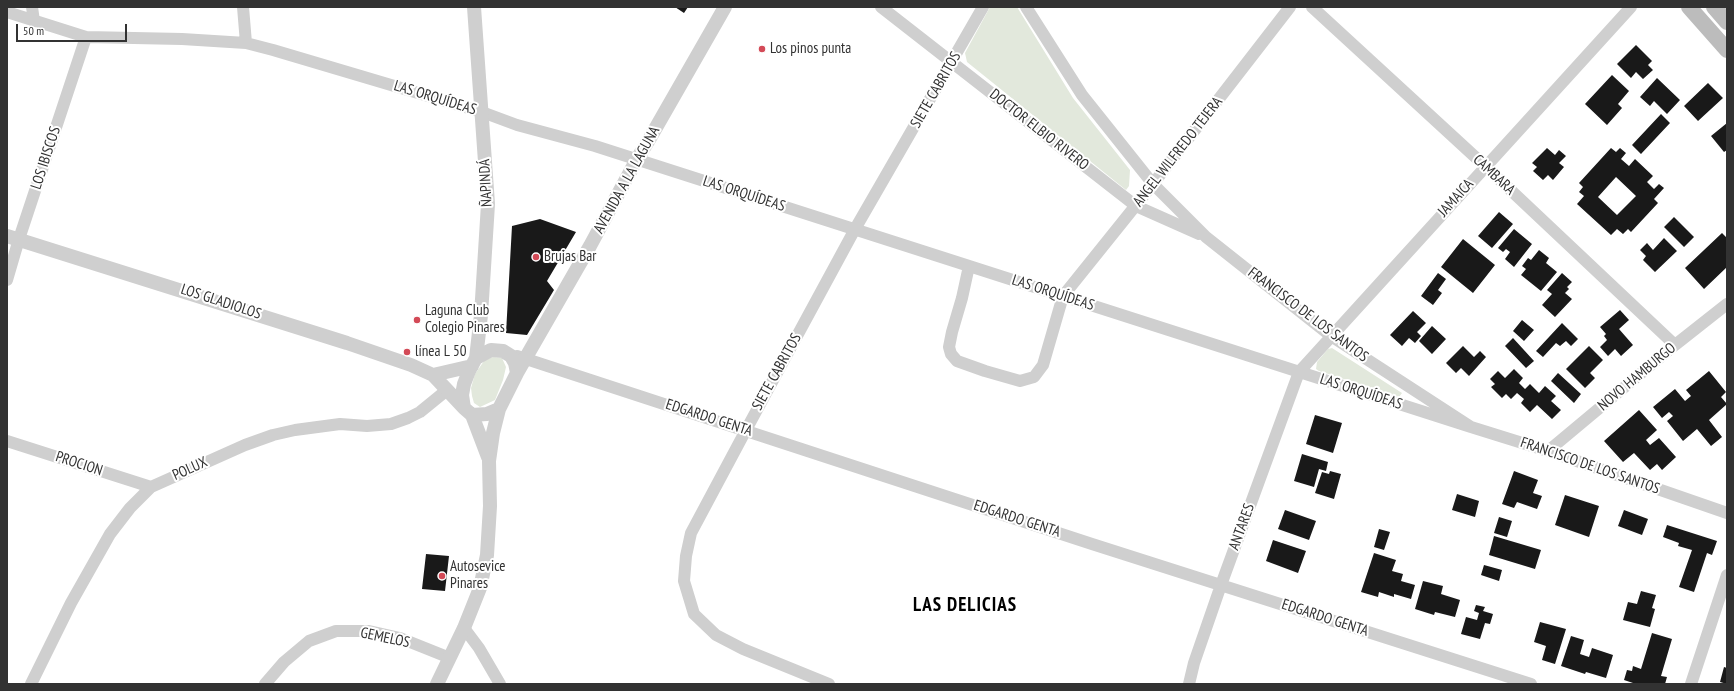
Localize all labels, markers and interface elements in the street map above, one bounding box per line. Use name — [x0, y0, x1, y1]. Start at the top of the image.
scale bar — [18, 16, 129, 42]
text: 50 m — [23, 23, 44, 38]
place label: Los pinos punta — [770, 40, 851, 58]
marker: Los pinos punta — [757, 44, 767, 54]
street label: SIETE CABRITOS — [907, 49, 965, 131]
street label: LAS ORQUÍDEAS — [392, 77, 478, 119]
street label: DOCTOR ELBIO RIVERO — [986, 86, 1092, 174]
street label: ANGEL WILFREDO TEJERA — [1130, 93, 1226, 211]
street label: AVENIDA A LA LAGUNA — [590, 123, 664, 237]
street label: LOS IBISCOS — [27, 124, 65, 192]
street label: CAMBARA — [1469, 151, 1519, 199]
street label: ÑAPINDÁ — [476, 158, 496, 208]
street label: LAS ORQUÍDEAS — [701, 172, 787, 216]
street label: JAMAICA — [1434, 175, 1478, 221]
place label: Brujas Bar — [544, 248, 596, 266]
marker: Brujas Bar — [531, 252, 541, 262]
street label: FRANCISCO DE LOS SANTOS — [1244, 264, 1372, 366]
street label: LAS ORQUÍDEAS — [1010, 271, 1096, 315]
street label: LOS GLADIOLOS — [178, 281, 264, 323]
place label: Laguna Club Colegio Pinares — [425, 302, 505, 337]
marker: Laguna Club Colegio Pinares — [412, 315, 422, 325]
street label: SIETE CABRITOS — [749, 331, 805, 413]
street label: NOVO HAMBURGO — [1594, 339, 1680, 415]
place label: línea L 50 — [415, 343, 467, 361]
marker: línea L 50 — [402, 347, 412, 357]
street label: LAS ORQUÍDEAS — [1318, 370, 1404, 414]
street label: EDGARDO GENTA — [663, 396, 755, 440]
street label: FRANCISCO DE LOS SANTOS — [1518, 434, 1662, 498]
street label: PROCION — [53, 448, 105, 480]
street label: POLUX — [170, 453, 210, 485]
street label: EDGARDO GENTA — [971, 497, 1063, 541]
street label: ANTARES — [1225, 501, 1259, 553]
place label: Autosevice Pinares — [450, 558, 505, 593]
marker: Autosevice Pinares — [437, 571, 447, 581]
district label: LAS DELICIAS — [913, 595, 1017, 617]
street label: EDGARDO GENTA — [1279, 596, 1371, 640]
street label: GEMELOS — [359, 624, 411, 652]

